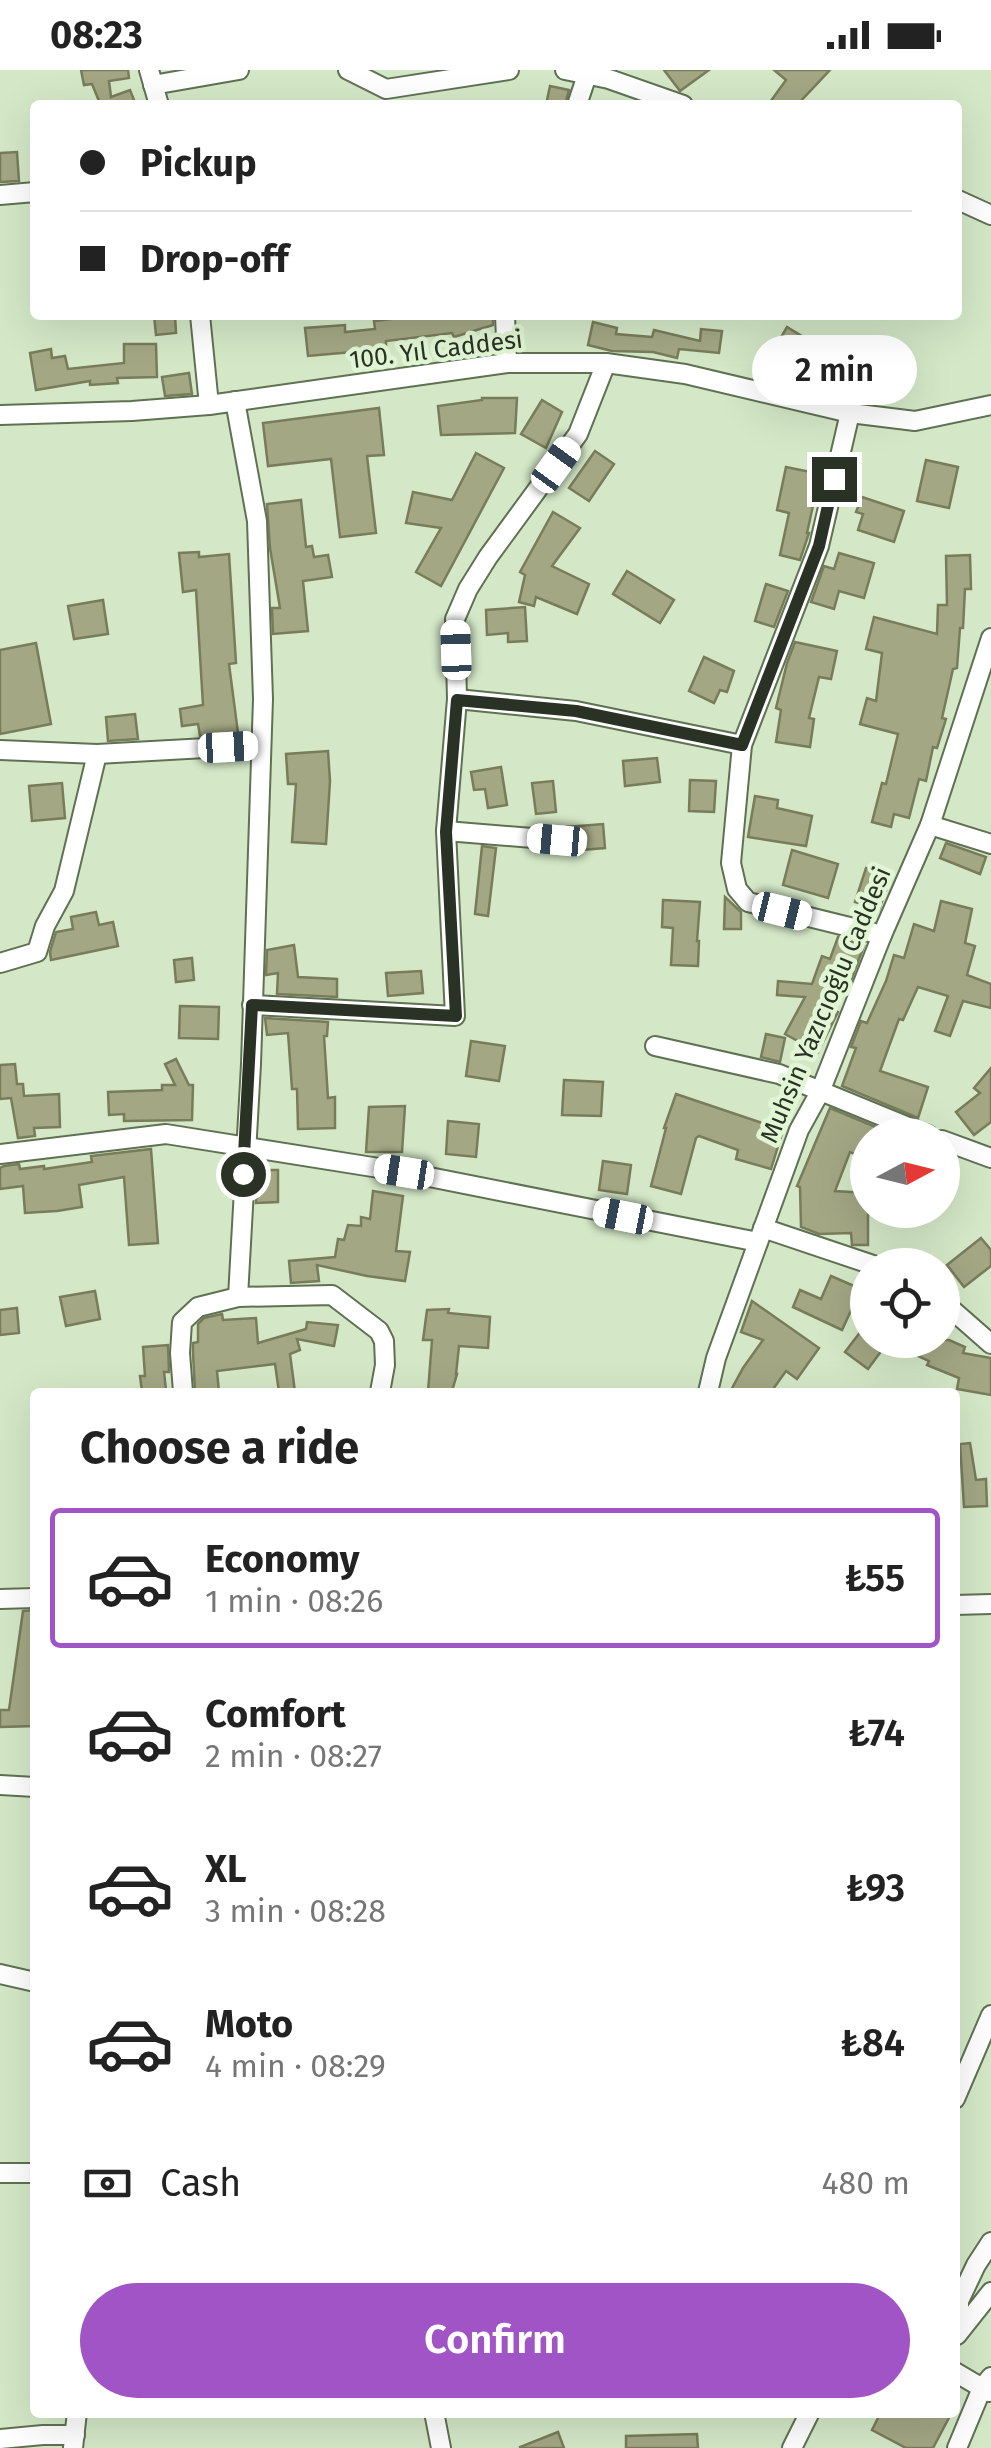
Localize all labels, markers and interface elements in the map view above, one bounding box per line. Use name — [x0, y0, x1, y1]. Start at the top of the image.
text: 08:23 — [50, 12, 143, 58]
text: Pickup — [140, 140, 257, 186]
text: Drop-off — [140, 236, 288, 282]
street label: 100. Yıl Caddesi — [348, 324, 524, 376]
callout: 2 min — [752, 334, 916, 404]
text: 2 min — [795, 351, 874, 389]
car — [526, 432, 586, 498]
route end — [812, 457, 857, 502]
car — [440, 619, 472, 681]
car — [197, 730, 259, 764]
car — [526, 822, 588, 858]
street label: Muhsin Yazıcıoğlu Caddesi — [754, 863, 898, 1147]
car — [749, 889, 815, 933]
north arrow — [850, 1118, 960, 1228]
map controls — [850, 1118, 960, 1358]
route start — [221, 1152, 266, 1197]
car — [372, 1152, 436, 1192]
car — [591, 1196, 655, 1236]
button: locate — [850, 1248, 960, 1358]
text: Choose a ride — [80, 1421, 359, 1475]
icon: car — [85, 1533, 175, 1623]
text: Economy — [205, 1536, 360, 1582]
text: ₺55 — [844, 1555, 905, 1601]
text: 1 min · 08:26 — [205, 1582, 383, 1620]
icon: car — [85, 1688, 175, 1778]
text: Comfort — [205, 1691, 346, 1737]
text: ₺74 — [848, 1710, 905, 1756]
text: 2 min · 08:27 — [205, 1737, 382, 1775]
icon: car — [85, 1843, 175, 1933]
text: XL — [205, 1846, 247, 1892]
text: ₺93 — [846, 1865, 905, 1911]
text: 3 min · 08:28 — [205, 1892, 386, 1930]
icon: car — [85, 1998, 175, 2088]
text: Moto — [205, 2001, 293, 2047]
text: ₺84 — [840, 2020, 905, 2066]
text: 4 min · 08:29 — [205, 2047, 386, 2085]
icon: cash — [80, 2156, 135, 2211]
text: Cash — [160, 2160, 241, 2206]
text: 480 m — [822, 2164, 910, 2202]
button: Confirm — [80, 2283, 910, 2398]

